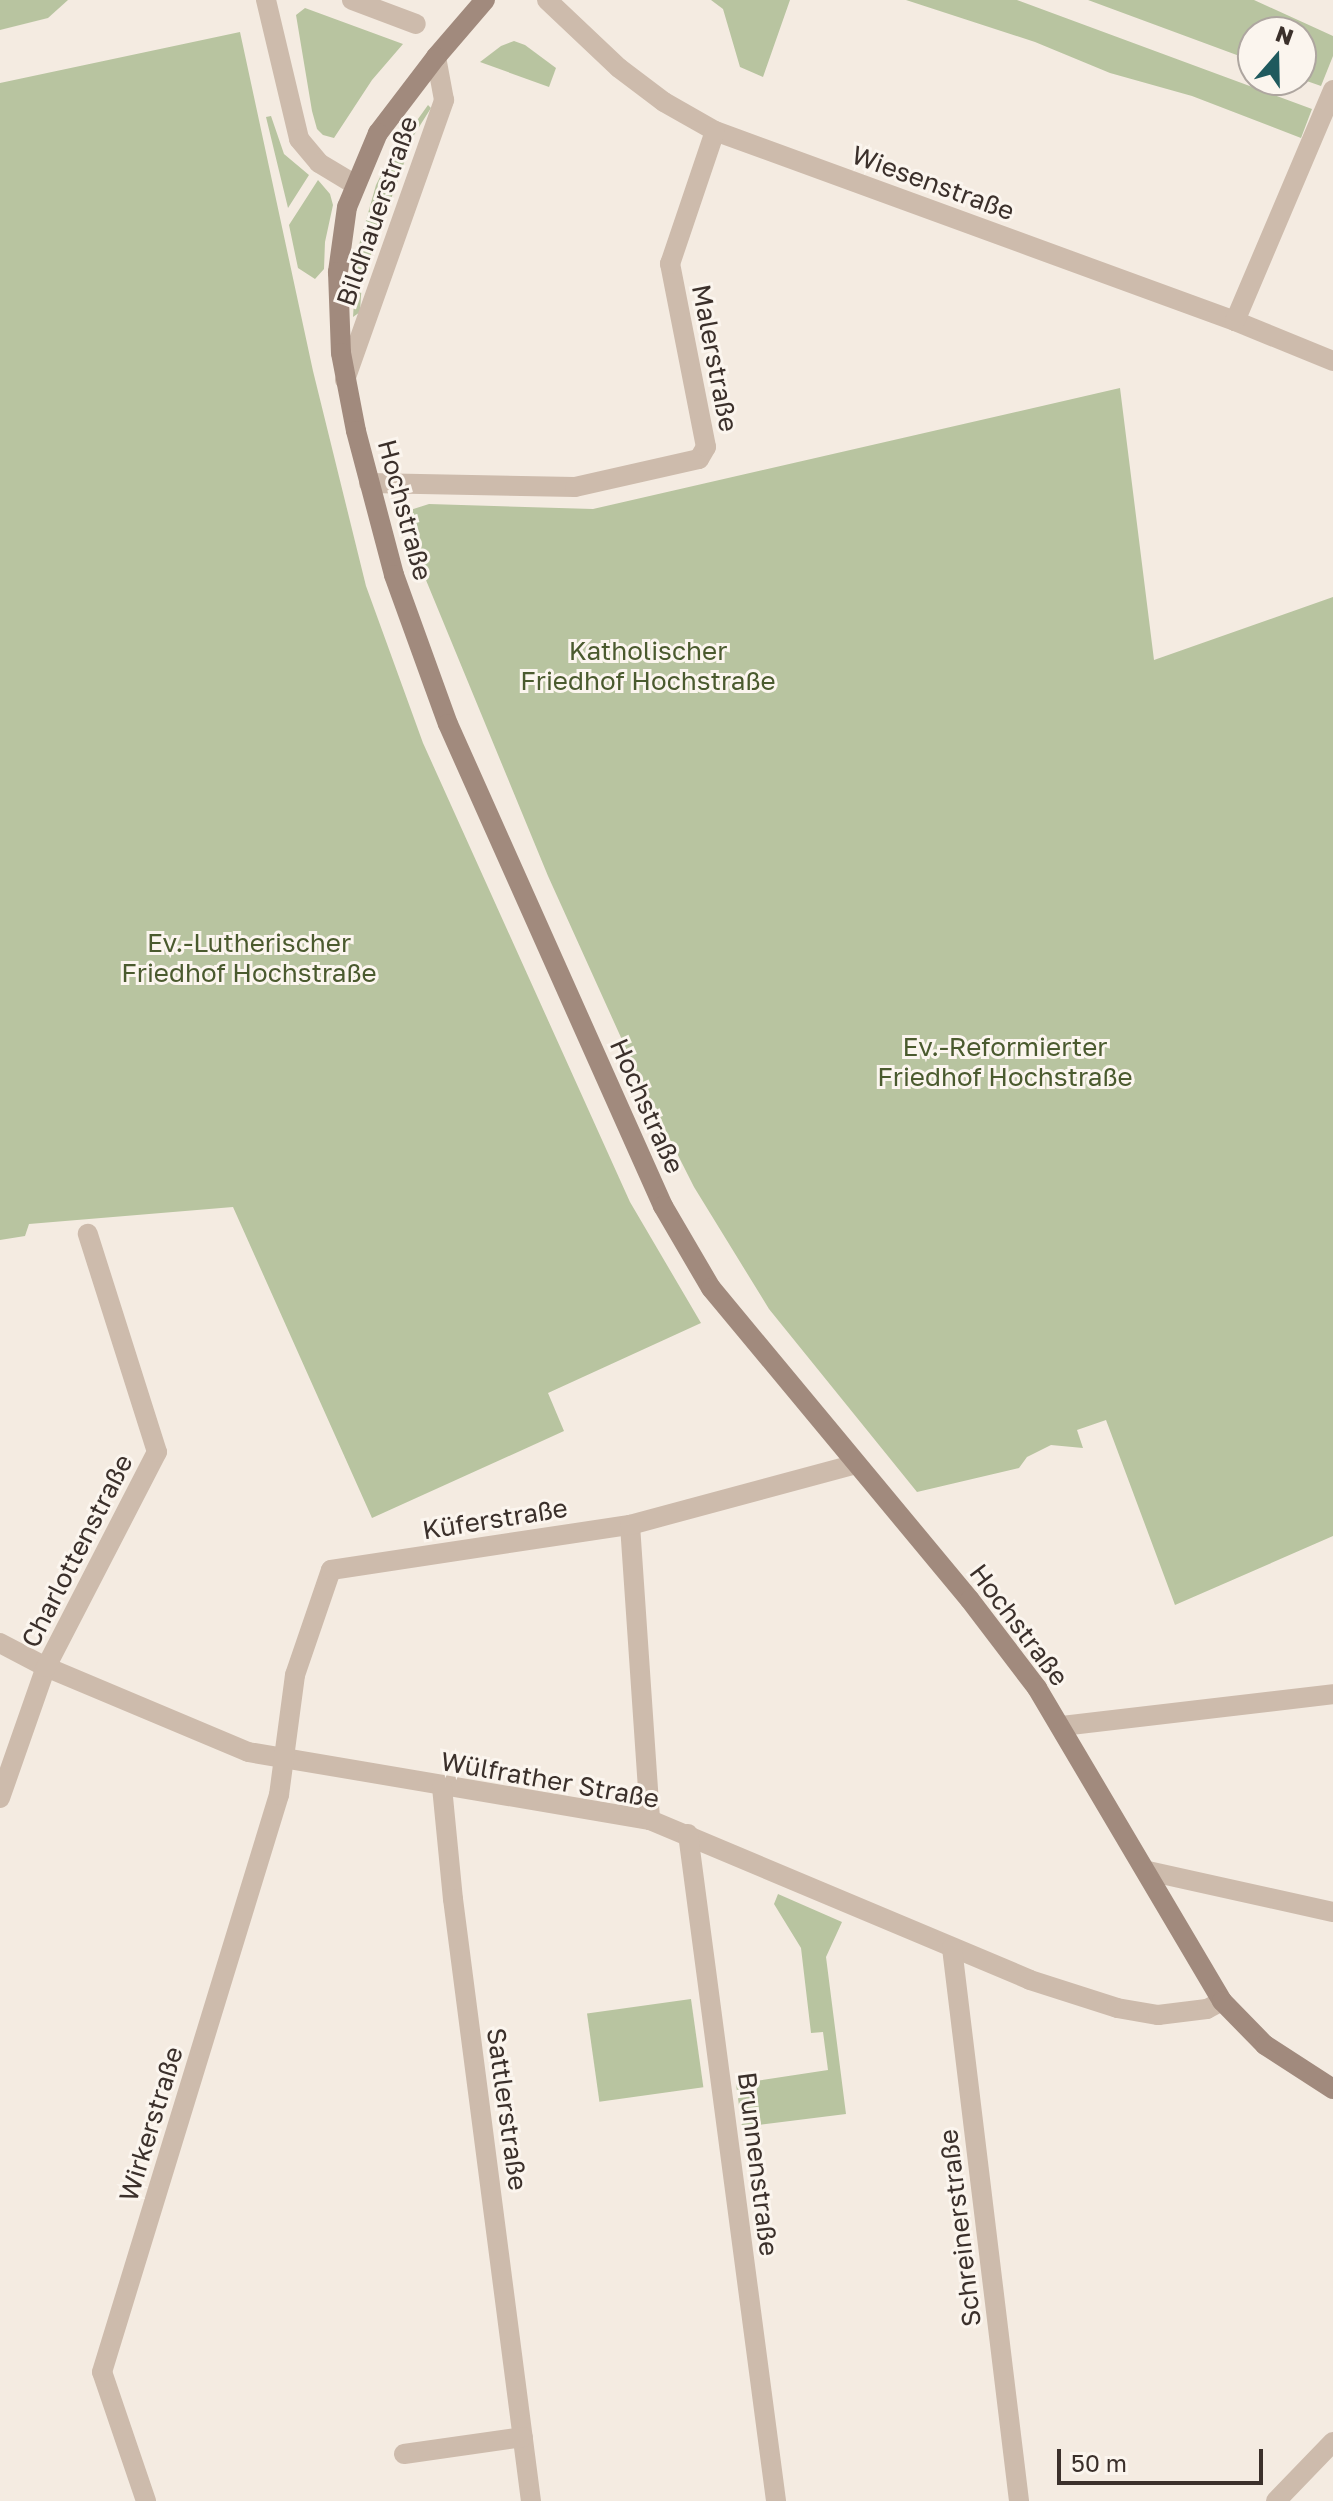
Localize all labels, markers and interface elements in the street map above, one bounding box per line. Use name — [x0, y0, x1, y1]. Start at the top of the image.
north arrow — [1237, 16, 1317, 96]
text: N — [1272, 19, 1297, 50]
street label: Bildhauerstraße — [330, 112, 424, 310]
street label: Wiesenstraße — [847, 139, 1019, 227]
street label: Malerstraße — [685, 282, 745, 434]
street label: Hochstraße — [371, 436, 439, 584]
park label: Katholischer Friedhof Hochstraße — [520, 635, 776, 696]
park label: Ev.-Lutherischer Friedhof Hochstraße — [121, 927, 377, 988]
park label: Ev.-Reformierter Friedhof Hochstraße — [877, 1031, 1133, 1092]
street label: Hochstraße — [603, 1034, 691, 1178]
street label: Charlottenstraße — [15, 1449, 139, 1653]
street label: Küferstraße — [420, 1492, 570, 1546]
street label: Hochstraße — [963, 1558, 1075, 1692]
street label: Wülfrather Straße — [438, 1745, 662, 1815]
street label: Sattlerstraße — [480, 2026, 534, 2192]
street label: Wirkerstraße — [113, 2043, 189, 2205]
street label: Brunnenstraße — [731, 2070, 785, 2258]
street label: Schreinerstraße — [932, 2127, 988, 2329]
scale bar — [1061, 2433, 1267, 2483]
text: 50 m — [1071, 2448, 1127, 2477]

